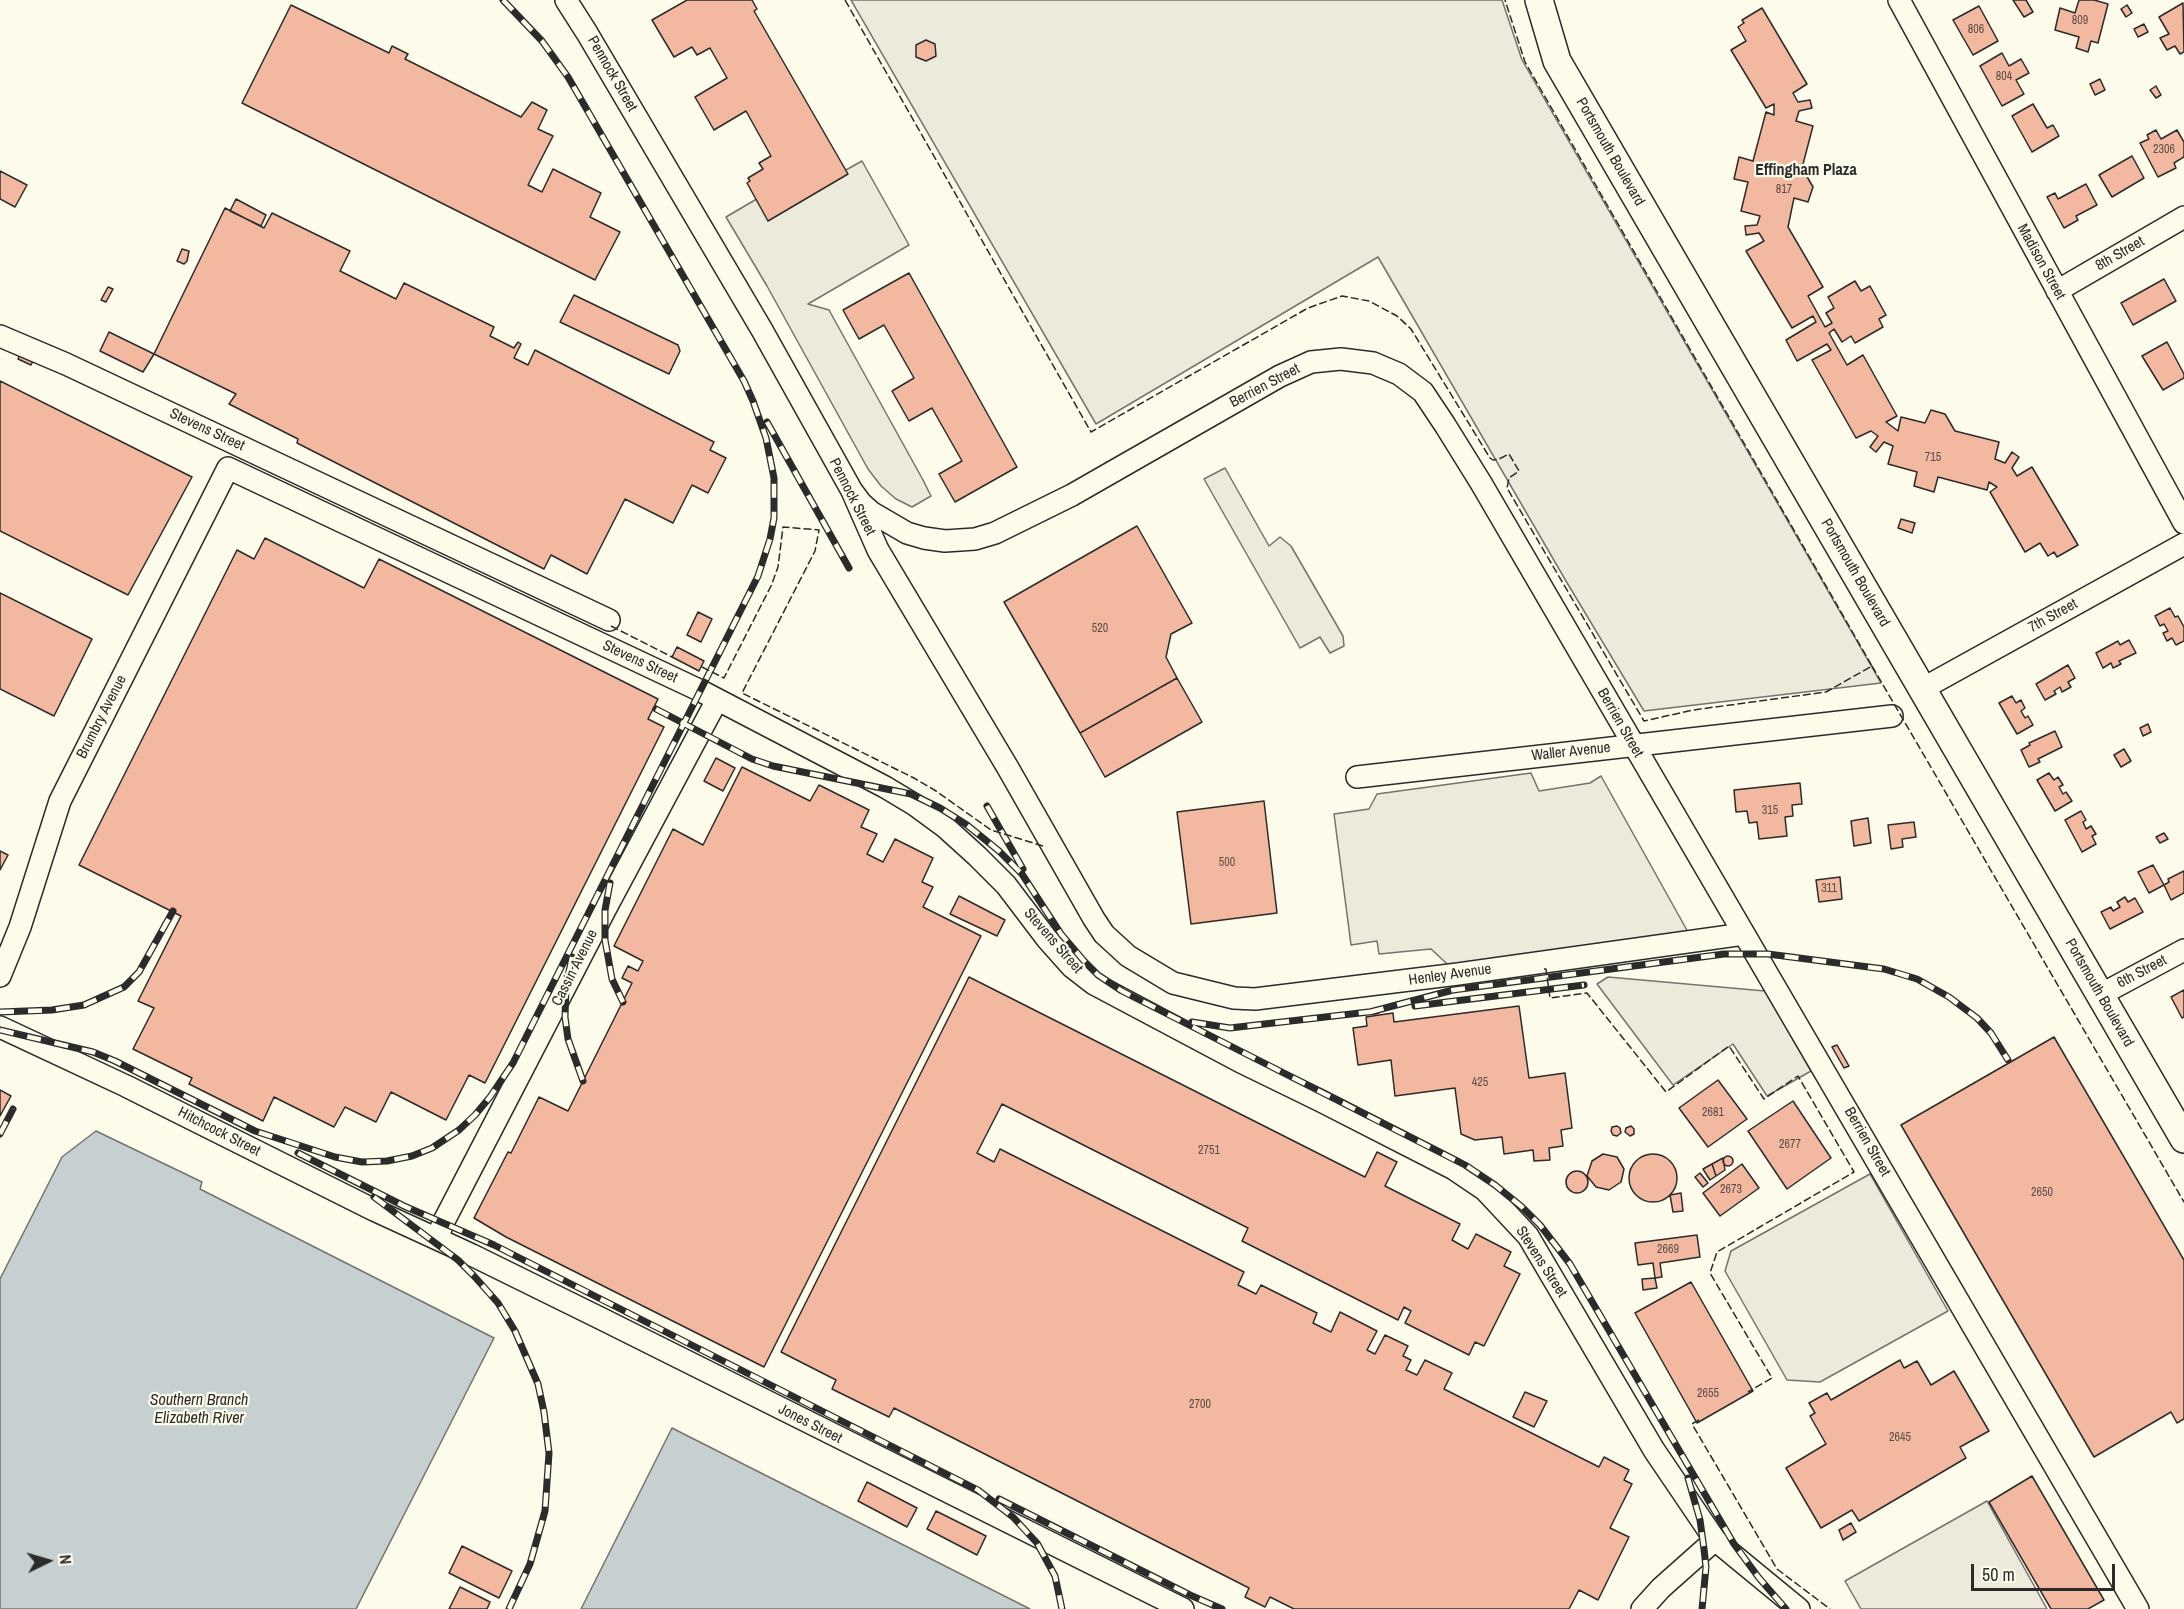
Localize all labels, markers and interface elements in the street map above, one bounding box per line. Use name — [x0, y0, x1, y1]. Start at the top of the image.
house number: 809 — [2072, 14, 2088, 28]
house number: 806 — [1968, 23, 1984, 37]
street label: Pennock Street — [583, 33, 641, 115]
house number: 804 — [1996, 70, 2012, 84]
street label: Portsmouth Boulevard — [1572, 95, 1648, 209]
house number: 2306 — [2153, 143, 2175, 157]
district label: Effingham Plaza — [1755, 161, 1857, 181]
house number: 817 — [1776, 183, 1792, 197]
street label: Madison Street — [2013, 221, 2069, 303]
street label: 8th Street — [2092, 233, 2148, 275]
street label: Berrien Street — [1227, 360, 1303, 412]
street label: Stevens Street — [167, 405, 247, 455]
house number: 715 — [1925, 451, 1941, 465]
street label: Pennock Street — [825, 455, 879, 539]
street label: Portsmouth Boulevard — [1817, 516, 1893, 630]
street label: 7th Street — [2025, 595, 2081, 637]
house number: 520 — [1092, 622, 1108, 636]
street label: Stevens Street — [600, 637, 680, 687]
street label: Brumbry Avenue — [73, 672, 131, 762]
street label: Berrien Street — [1593, 685, 1647, 761]
street label: Waller Avenue — [1531, 739, 1611, 765]
house number: 315 — [1762, 804, 1778, 818]
house number: 500 — [1219, 856, 1235, 870]
house number: 311 — [1821, 882, 1837, 896]
street label: Stevens Street — [1020, 905, 1086, 977]
street label: Cassin Avenue — [548, 927, 602, 1009]
street label: Portsmouth Boulevard — [2061, 936, 2137, 1050]
street label: 6th Street — [2114, 952, 2170, 992]
street label: Henley Avenue — [1408, 960, 1492, 990]
house number: 425 — [1472, 1076, 1488, 1090]
street label: Hitchcock Street — [175, 1103, 263, 1161]
street label: Berrien Street — [1840, 1104, 1894, 1180]
house number: 2681 — [1702, 1106, 1724, 1120]
house number: 2677 — [1779, 1138, 1801, 1152]
house number: 2751 — [1198, 1144, 1220, 1158]
house number: 2673 — [1720, 1183, 1742, 1197]
house number: 2650 — [2031, 1186, 2053, 1200]
street label: Stevens Street — [1511, 1223, 1571, 1301]
house number: 2669 — [1657, 1243, 1679, 1257]
house number: 2655 — [1697, 1387, 1719, 1401]
water label: Southern Branch Elizabeth River — [150, 1391, 248, 1429]
house number: 2700 — [1189, 1398, 1211, 1412]
street label: Jones Street — [775, 1400, 845, 1448]
house number: 2645 — [1889, 1431, 1911, 1445]
north arrow — [18, 1531, 78, 1591]
scale bar — [1974, 1552, 2118, 1590]
text: N — [55, 1554, 77, 1565]
text: 50 m — [1982, 1562, 2015, 1587]

